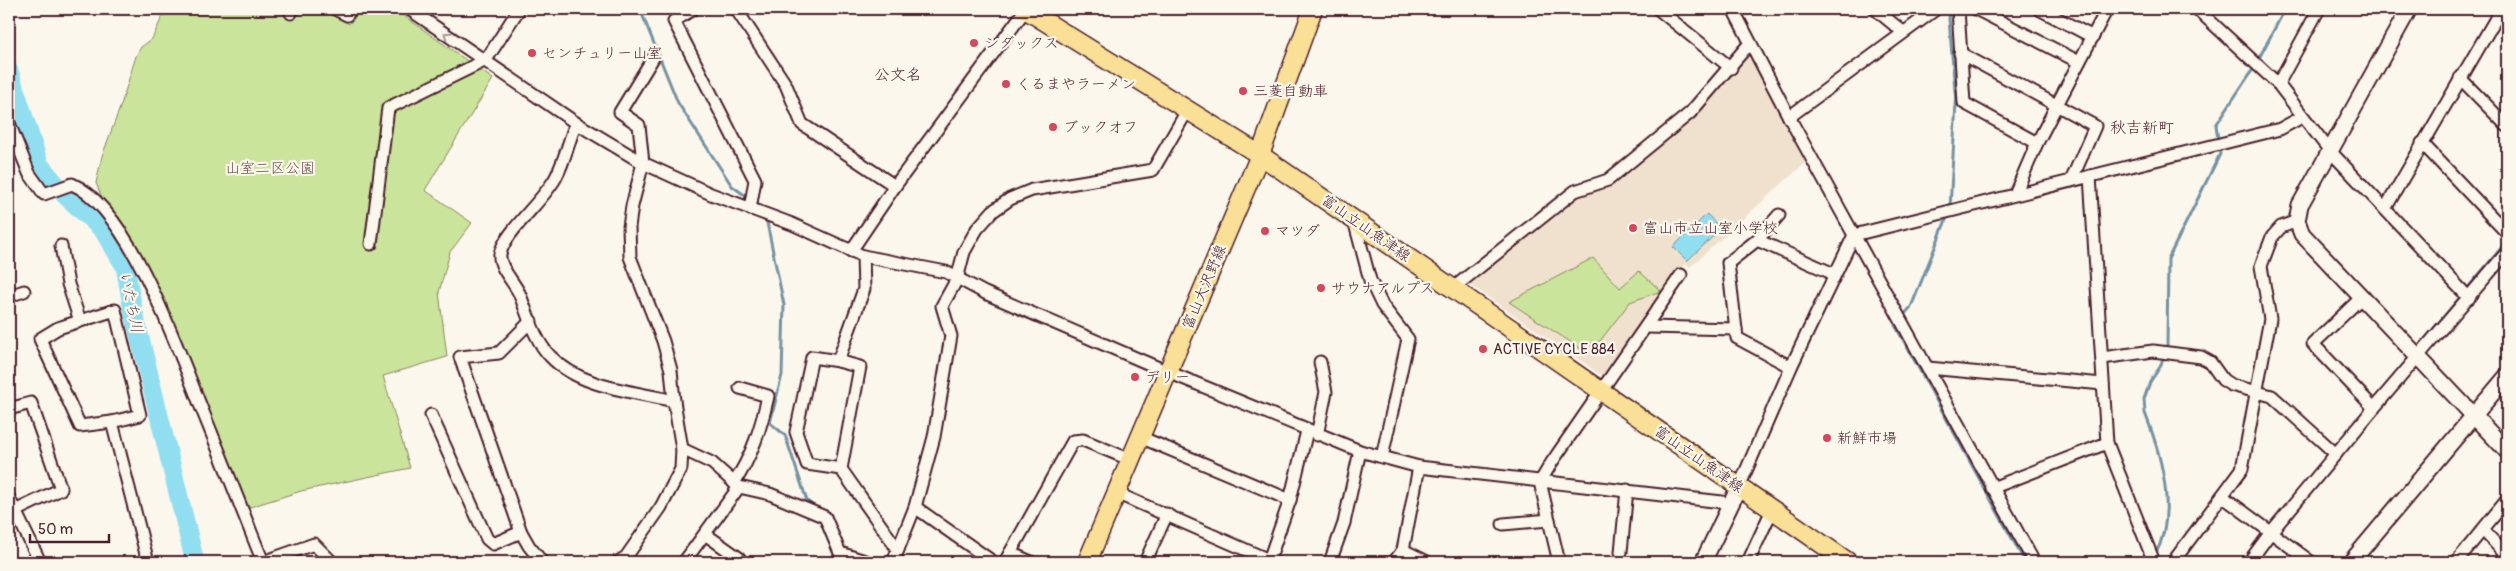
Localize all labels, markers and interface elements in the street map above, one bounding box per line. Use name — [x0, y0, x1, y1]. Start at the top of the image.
one-way arrow — [443, 31, 452, 41]
place label: シダックス — [984, 34, 1059, 53]
marker: シダックス — [968, 37, 980, 49]
place label: センチュリー山室 — [542, 44, 662, 63]
marker: センチュリー山室 — [526, 47, 538, 59]
district label: 公文名 — [874, 65, 922, 85]
place label: くるまやラーメン — [1016, 75, 1136, 94]
marker: くるまやラーメン — [1000, 78, 1012, 90]
place label: 三菱自動車 — [1253, 82, 1328, 101]
marker: 三菱自動車 — [1237, 85, 1249, 97]
place label: ブックオフ — [1063, 118, 1138, 137]
district label: 秋吉新町 — [2110, 118, 2174, 138]
marker: ブックオフ — [1047, 121, 1059, 133]
park label: 山室二区公園 — [225, 159, 315, 178]
street label: 富山立山魚津線 — [1317, 191, 1414, 266]
place label: 富山市立山室小学校 — [1643, 219, 1778, 238]
place label: マツダ — [1275, 222, 1320, 241]
marker: 富山市立山室小学校 — [1627, 222, 1639, 234]
marker: マツダ — [1259, 225, 1271, 237]
street label: 富山大沢野線 — [1178, 242, 1231, 332]
water label: いたち川 — [115, 269, 147, 335]
place label: サウナアルプス — [1331, 279, 1435, 298]
marker: サウナアルプス — [1315, 282, 1327, 294]
place label: ACTIVE CYCLE 884 — [1493, 340, 1615, 359]
marker: ACTIVE CYCLE 884 — [1477, 343, 1489, 355]
place label: デリー — [1145, 368, 1190, 387]
marker: デリー — [1129, 371, 1141, 383]
street label: 富山立山魚津線 — [1650, 422, 1747, 497]
place label: 新鮮市場 — [1837, 429, 1897, 448]
marker: 新鮮市場 — [1821, 432, 1833, 444]
scale bar — [30, 511, 109, 543]
text: 50 m — [38, 520, 73, 539]

